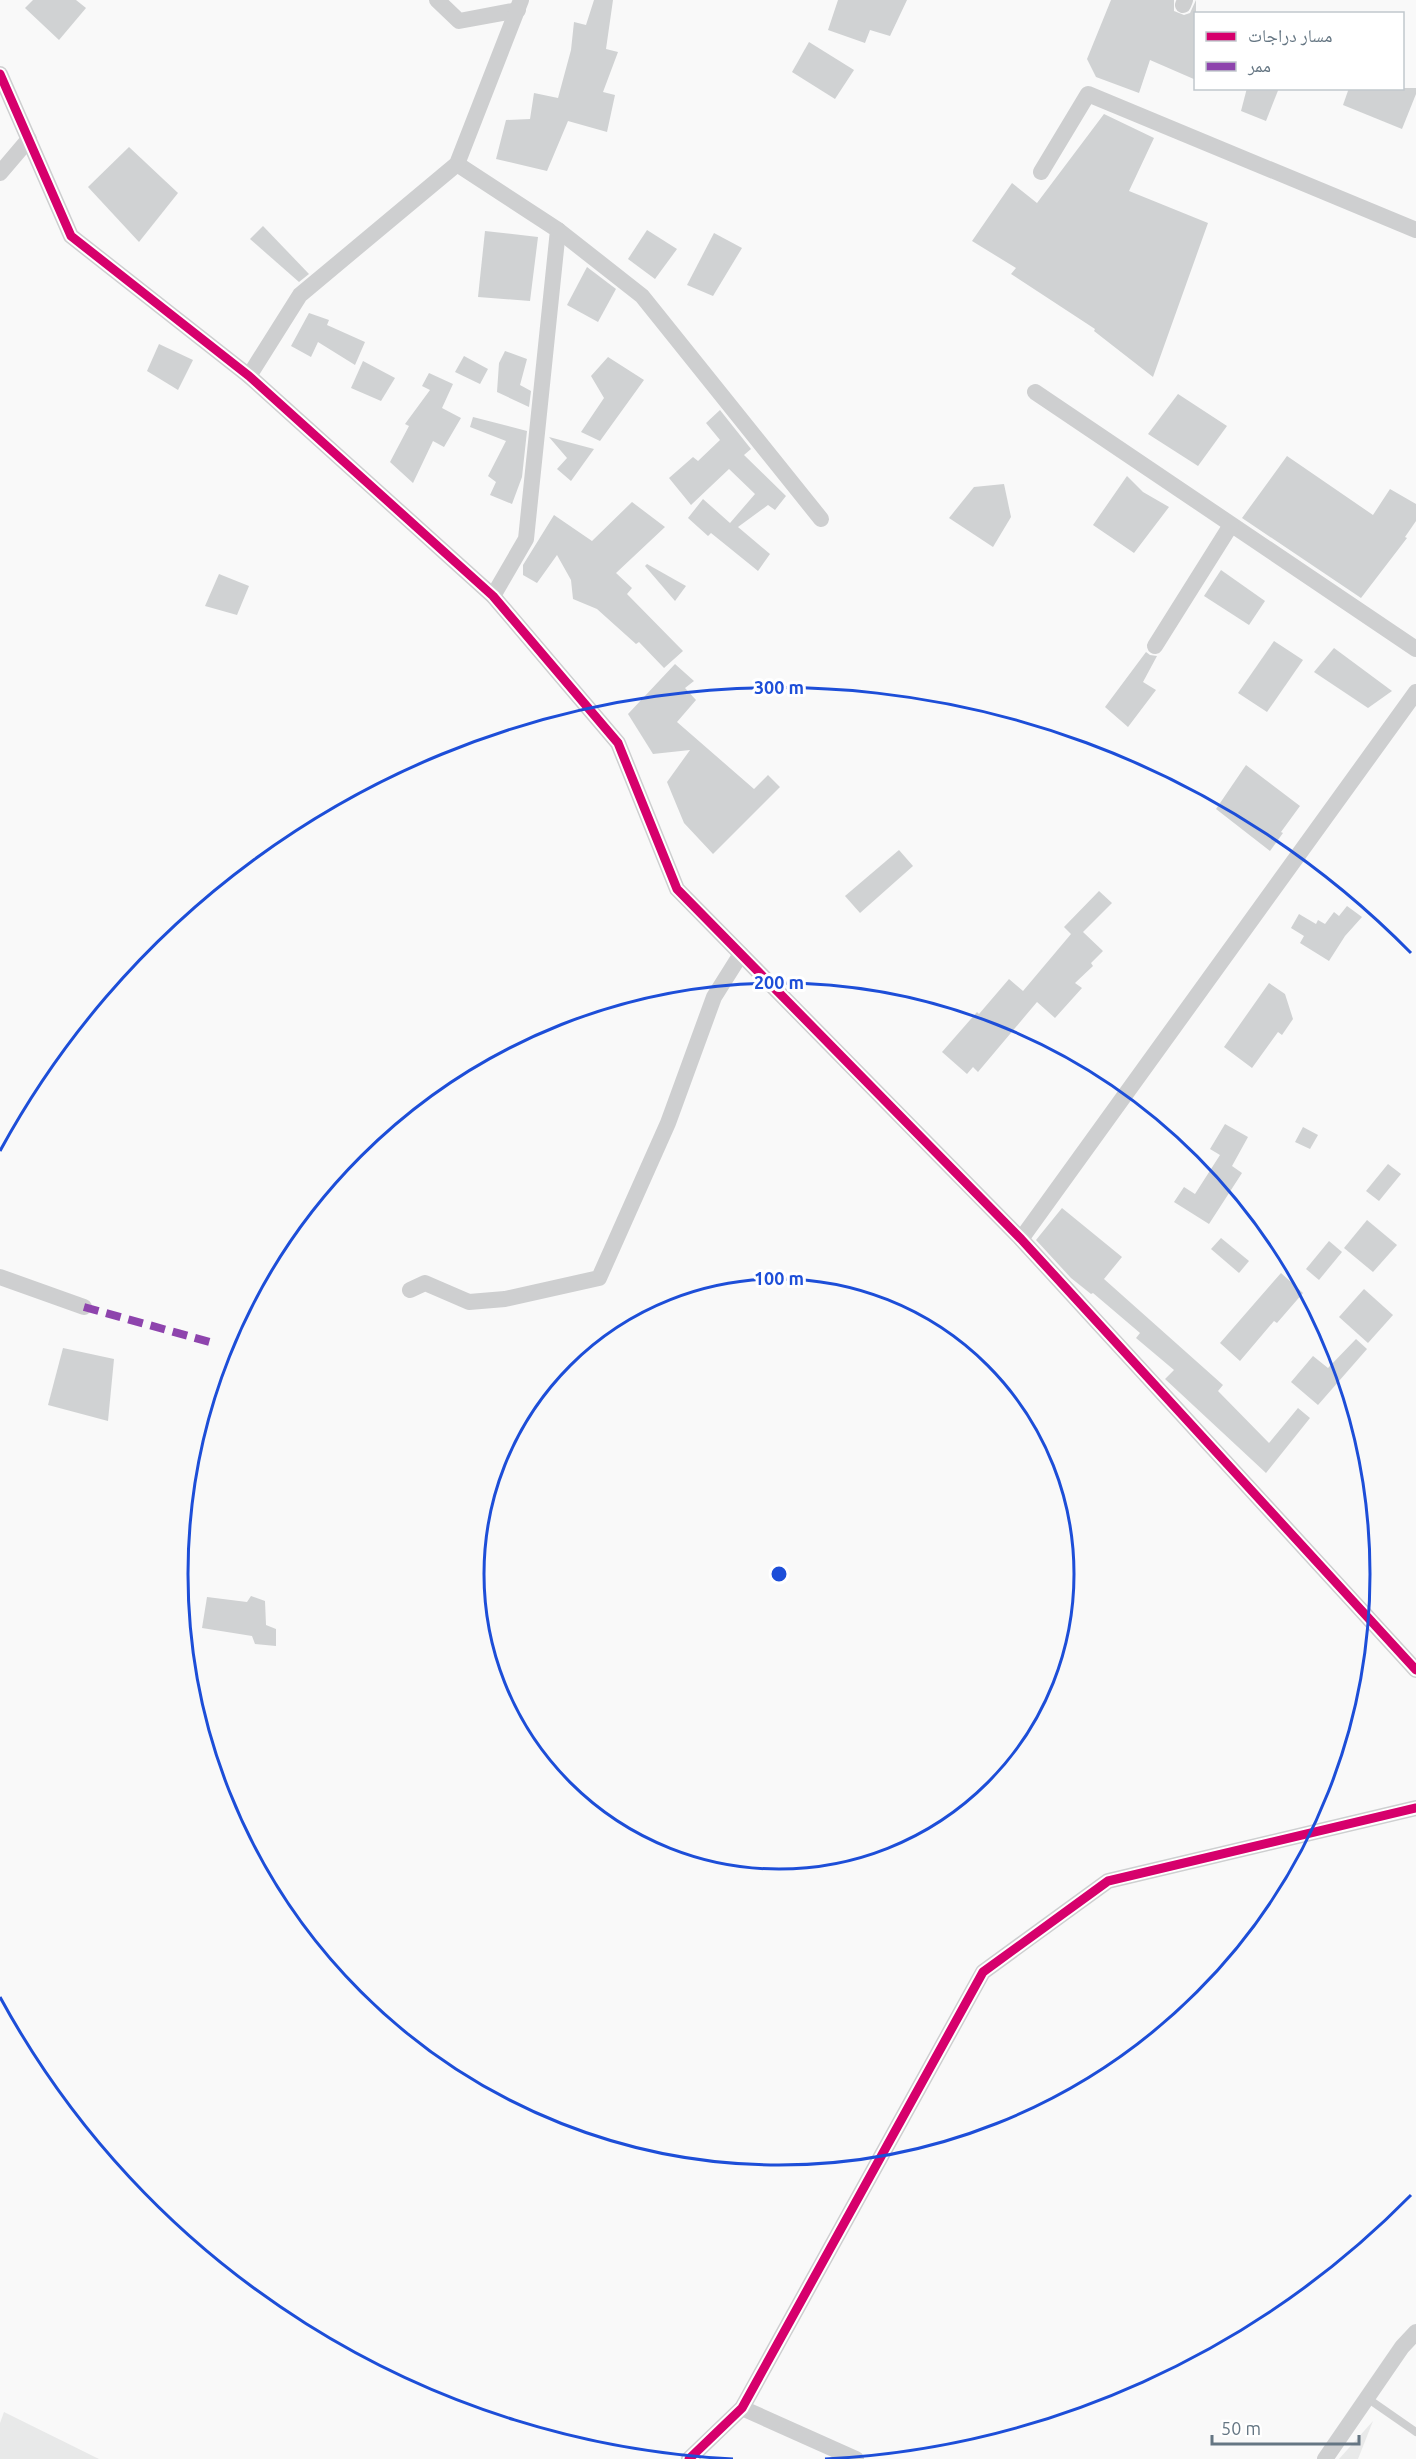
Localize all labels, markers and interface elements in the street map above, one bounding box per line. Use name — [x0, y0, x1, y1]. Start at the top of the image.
legend — [1194, 12, 1404, 90]
text: مسار دراجات — [1248, 25, 1332, 46]
text: ممر — [1247, 55, 1271, 76]
text: 300 m — [754, 677, 804, 697]
text: 200 m — [754, 972, 804, 992]
text: 100 m — [754, 1268, 804, 1288]
centre of rings — [769, 1564, 789, 1584]
scale bar — [1212, 2408, 1359, 2446]
text: 50 m — [1221, 2418, 1261, 2438]

